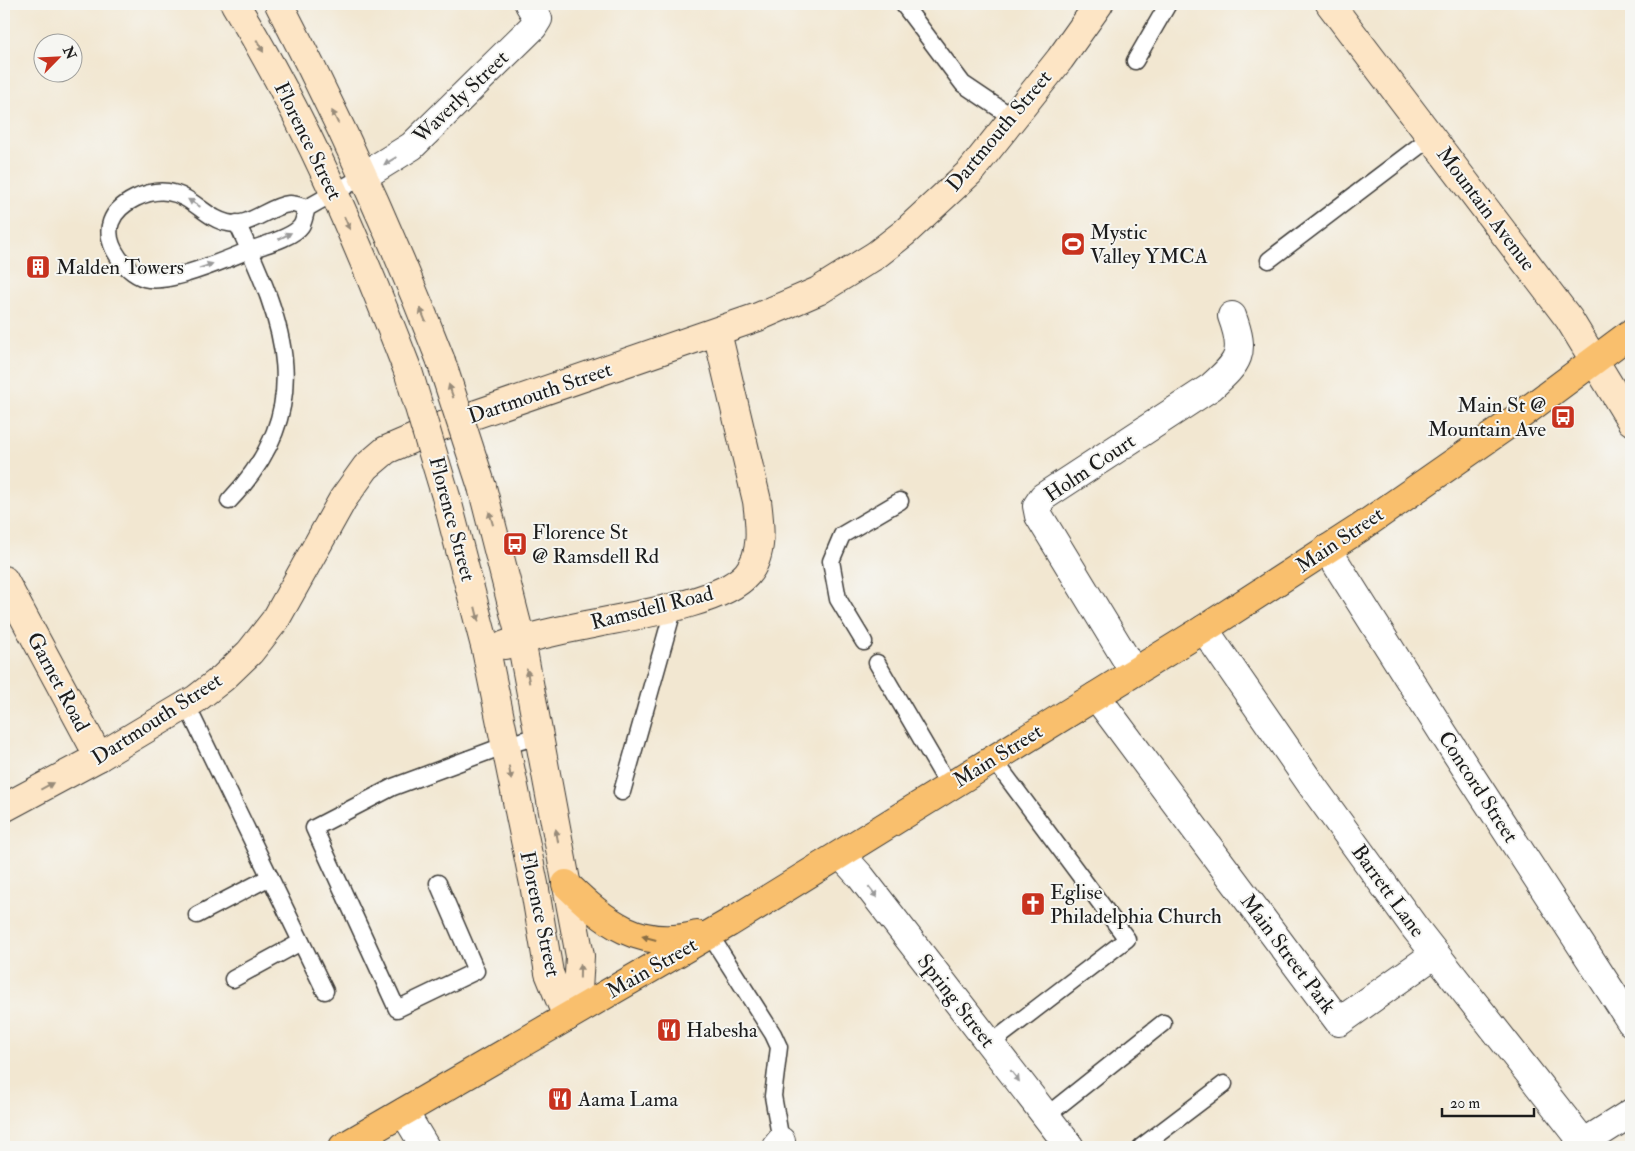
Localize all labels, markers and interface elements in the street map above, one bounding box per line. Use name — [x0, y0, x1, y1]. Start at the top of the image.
north arrow — [32, 32, 82, 82]
one-way arrow — [256, 38, 264, 53]
text: N — [59, 43, 80, 63]
street label: Waverly Street — [407, 45, 515, 150]
street label: Dartmouth Street — [940, 65, 1058, 197]
street label: Florence Street — [268, 77, 348, 205]
one-way arrow — [331, 110, 339, 124]
street label: Mountain Avenue — [1430, 142, 1542, 277]
one-way arrow — [383, 156, 396, 165]
one-way arrow — [188, 199, 201, 208]
one-way arrow — [344, 216, 352, 230]
place label: Mystic Valley YMCA — [1090, 219, 1208, 270]
sports icon: Mystic Valley YMCA — [1060, 231, 1086, 257]
one-way arrow — [278, 232, 292, 240]
building icon: Malden Towers — [25, 254, 51, 280]
place label: Malden Towers — [56, 254, 184, 281]
one-way arrow — [198, 262, 213, 269]
one-way arrow — [419, 307, 427, 322]
street label: Dartmouth Street — [465, 356, 616, 430]
one-way arrow — [447, 383, 455, 398]
place label: Main St @ Mountain Ave — [1428, 392, 1546, 443]
bus stop icon: Main St @ Mountain Ave — [1550, 404, 1576, 430]
street label: Holm Court — [1039, 428, 1141, 508]
street label: Florence Street — [422, 454, 482, 585]
street label: Main Street — [1291, 501, 1389, 579]
one-way arrow — [487, 510, 495, 525]
place label: Florence St @ Ramsdell Rd — [532, 519, 660, 570]
bus stop icon: Florence St @ Ramsdell Rd — [502, 531, 528, 557]
street label: Ramsdell Road — [588, 580, 717, 636]
one-way arrow — [473, 607, 481, 622]
street label: Garnet Road — [21, 628, 96, 737]
street label: Dartmouth Street — [87, 667, 228, 771]
one-way arrow — [524, 668, 532, 684]
street label: Main Street — [948, 718, 1048, 794]
street label: Concord Street — [1432, 726, 1524, 848]
one-way arrow — [507, 766, 515, 782]
one-way arrow — [40, 781, 53, 790]
one-way arrow — [553, 828, 561, 844]
street label: Barrett Lane — [1345, 839, 1431, 943]
street label: Florence Street — [513, 849, 567, 980]
place label: Eglise Philadelphia Church — [1050, 879, 1222, 930]
one-way arrow — [867, 885, 878, 898]
street label: Main Street Park — [1234, 889, 1342, 1019]
church icon: Eglise Philadelphia Church — [1020, 891, 1046, 917]
street label: Main Street — [602, 931, 702, 1005]
one-way arrow — [641, 933, 656, 941]
street label: Spring Street — [911, 949, 1001, 1054]
one-way arrow — [576, 963, 584, 979]
restaurant icon: Habesha — [656, 1017, 682, 1043]
place label: Habesha — [686, 1017, 758, 1044]
one-way arrow — [1009, 1069, 1020, 1082]
restaurant icon: Aama Lama — [547, 1086, 573, 1112]
place label: Aama Lama — [577, 1086, 678, 1113]
scale bar — [1442, 1086, 1535, 1118]
text: 20 m — [1450, 1094, 1480, 1113]

